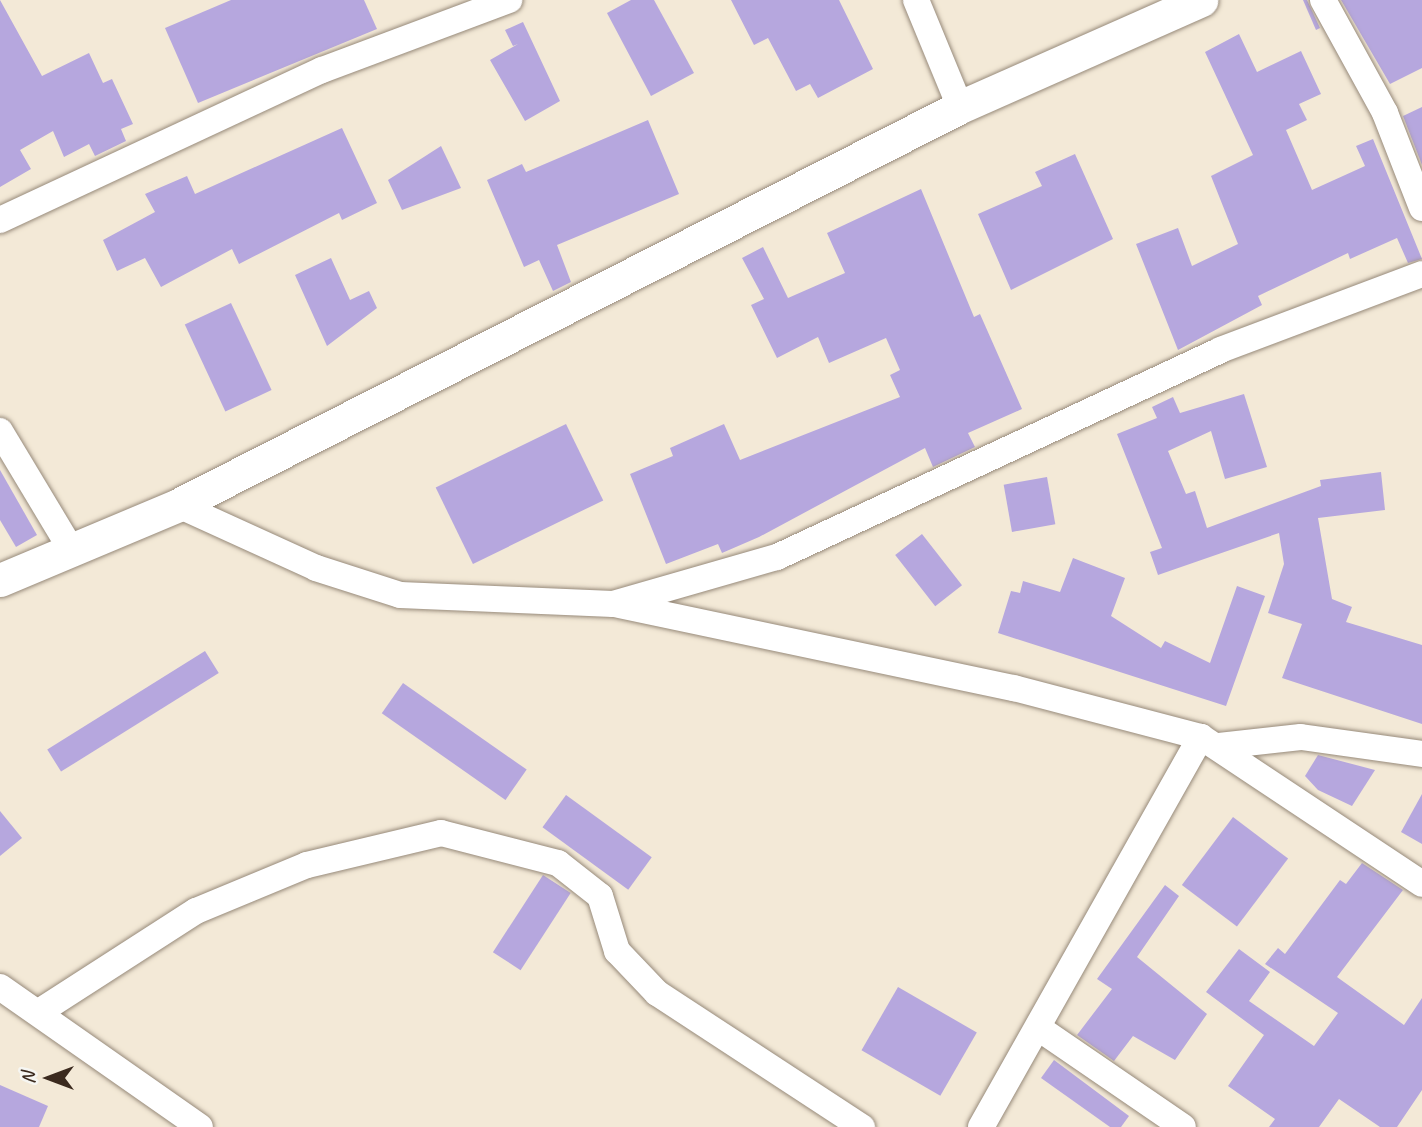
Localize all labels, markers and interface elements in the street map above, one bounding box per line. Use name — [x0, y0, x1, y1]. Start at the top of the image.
north arrow — [14, 1043, 84, 1113]
text: N — [16, 1072, 40, 1084]

